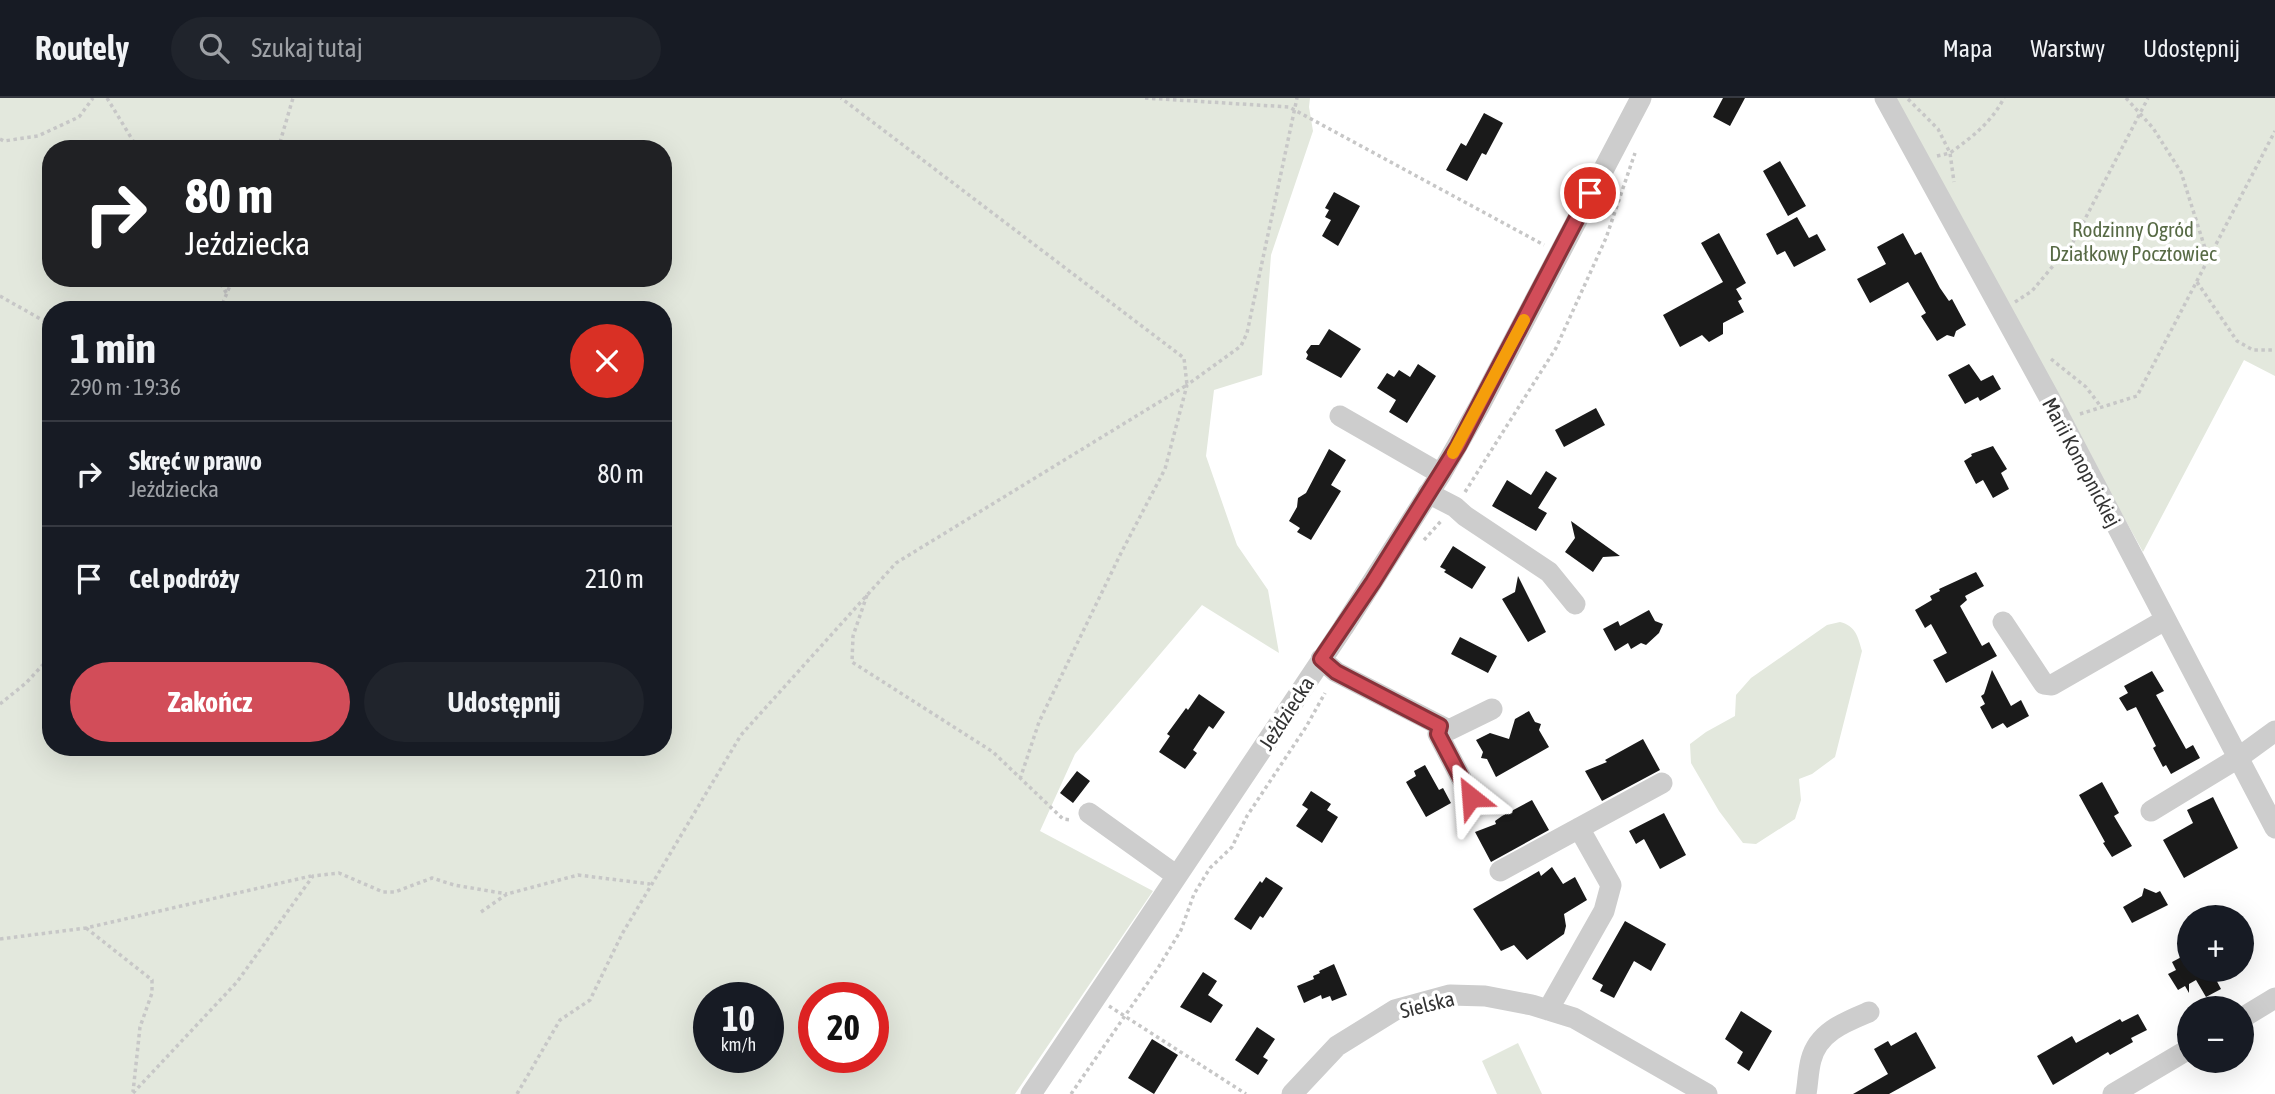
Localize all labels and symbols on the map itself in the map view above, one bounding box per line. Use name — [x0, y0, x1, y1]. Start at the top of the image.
pin — [1560, 163, 1620, 223]
park label: Rodzinny Ogród Działkowy Pocztowiec — [2049, 217, 2217, 265]
street label: Marii Konopnickiej — [2038, 393, 2126, 531]
street label: Jeździecka — [1254, 672, 1318, 754]
position arrow — [1434, 760, 1508, 834]
speed limit sign: 20 — [798, 982, 889, 1073]
street label: Sielska — [1397, 986, 1457, 1022]

